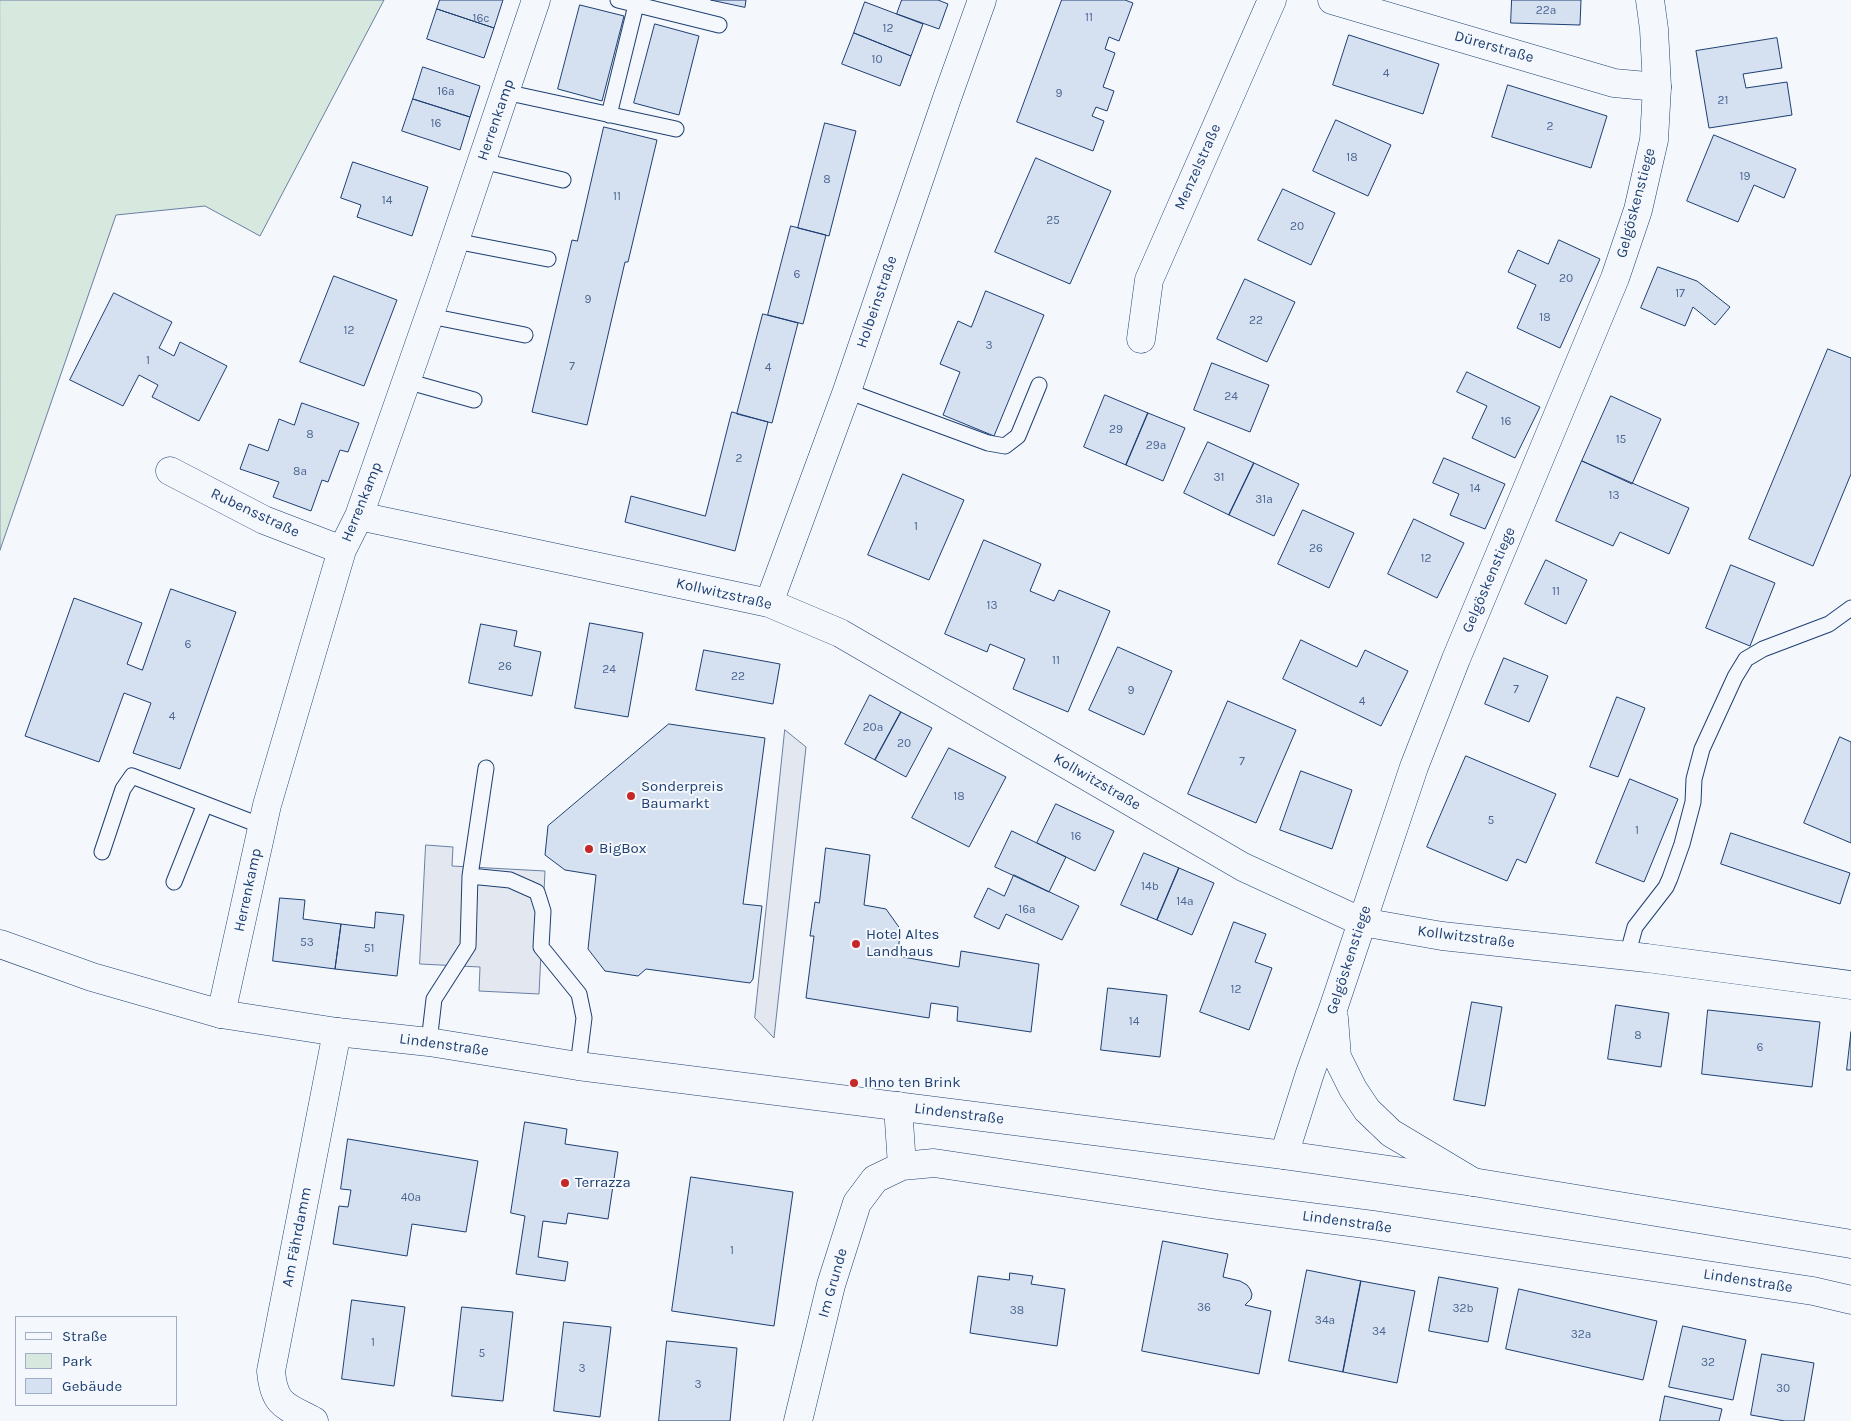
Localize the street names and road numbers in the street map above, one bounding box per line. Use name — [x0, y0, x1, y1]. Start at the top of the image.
street label: Dürerstraße — [1452, 27, 1536, 67]
street label: Herrenkamp — [474, 77, 518, 163]
street label: Menzelstraße — [1171, 121, 1225, 213]
street label: Gelgöskenstiege — [1613, 146, 1659, 260]
street label: Holbeinstraße — [853, 253, 901, 351]
street label: Herrenkamp — [338, 459, 386, 545]
street label: Rubensstraße — [208, 485, 302, 541]
street label: Gelgöskenstiege — [1459, 524, 1519, 636]
street label: Kollwitzstraße — [674, 574, 774, 614]
street label: Kollwitzstraße — [1050, 750, 1144, 814]
street label: Herrenkamp — [230, 847, 266, 933]
street label: Gelgöskenstiege — [1323, 903, 1375, 1017]
street label: Kollwitzstraße — [1416, 922, 1516, 952]
street label: Lindenstraße — [398, 1030, 490, 1060]
street label: Lindenstraße — [913, 1100, 1005, 1128]
street label: Am Fährdamm — [278, 1185, 316, 1289]
street label: Lindenstraße — [1301, 1207, 1393, 1237]
street label: Im Grunde — [814, 1246, 852, 1320]
street label: Lindenstraße — [1702, 1265, 1794, 1297]

